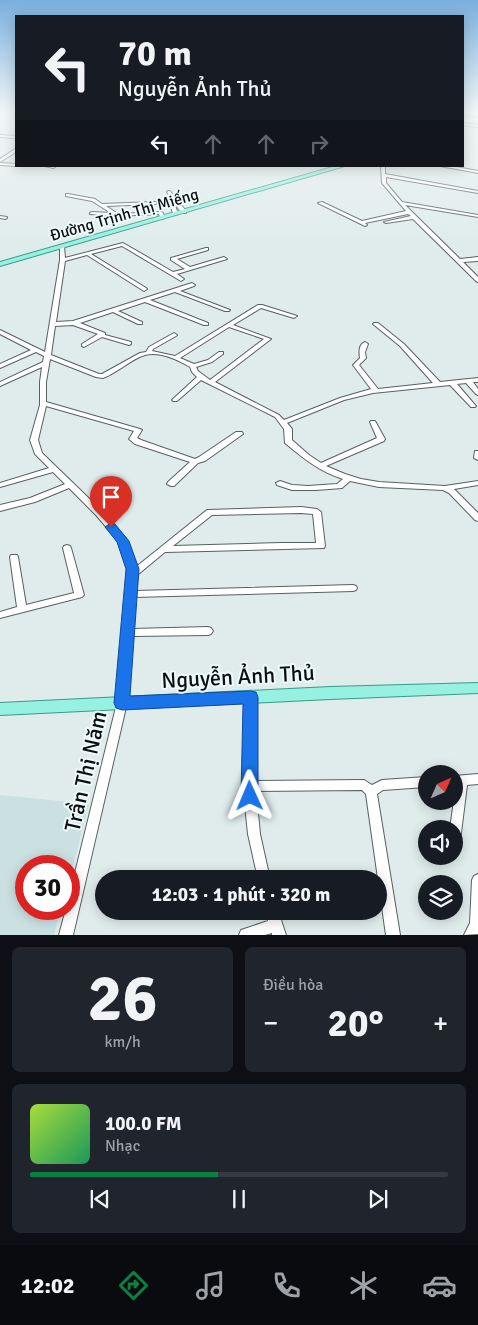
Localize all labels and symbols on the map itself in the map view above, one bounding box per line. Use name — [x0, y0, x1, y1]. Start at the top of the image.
street label: Đường Trịnh Thị Miếng — [48, 184, 201, 246]
pin — [90, 476, 132, 527]
street label: Nguyễn Ảnh Thủ — [161, 659, 315, 694]
street label: Trần Thị Năm — [59, 708, 112, 834]
north arrow — [418, 765, 462, 810]
position arrow — [223, 769, 275, 821]
speed limit sign: 30 — [15, 855, 80, 920]

